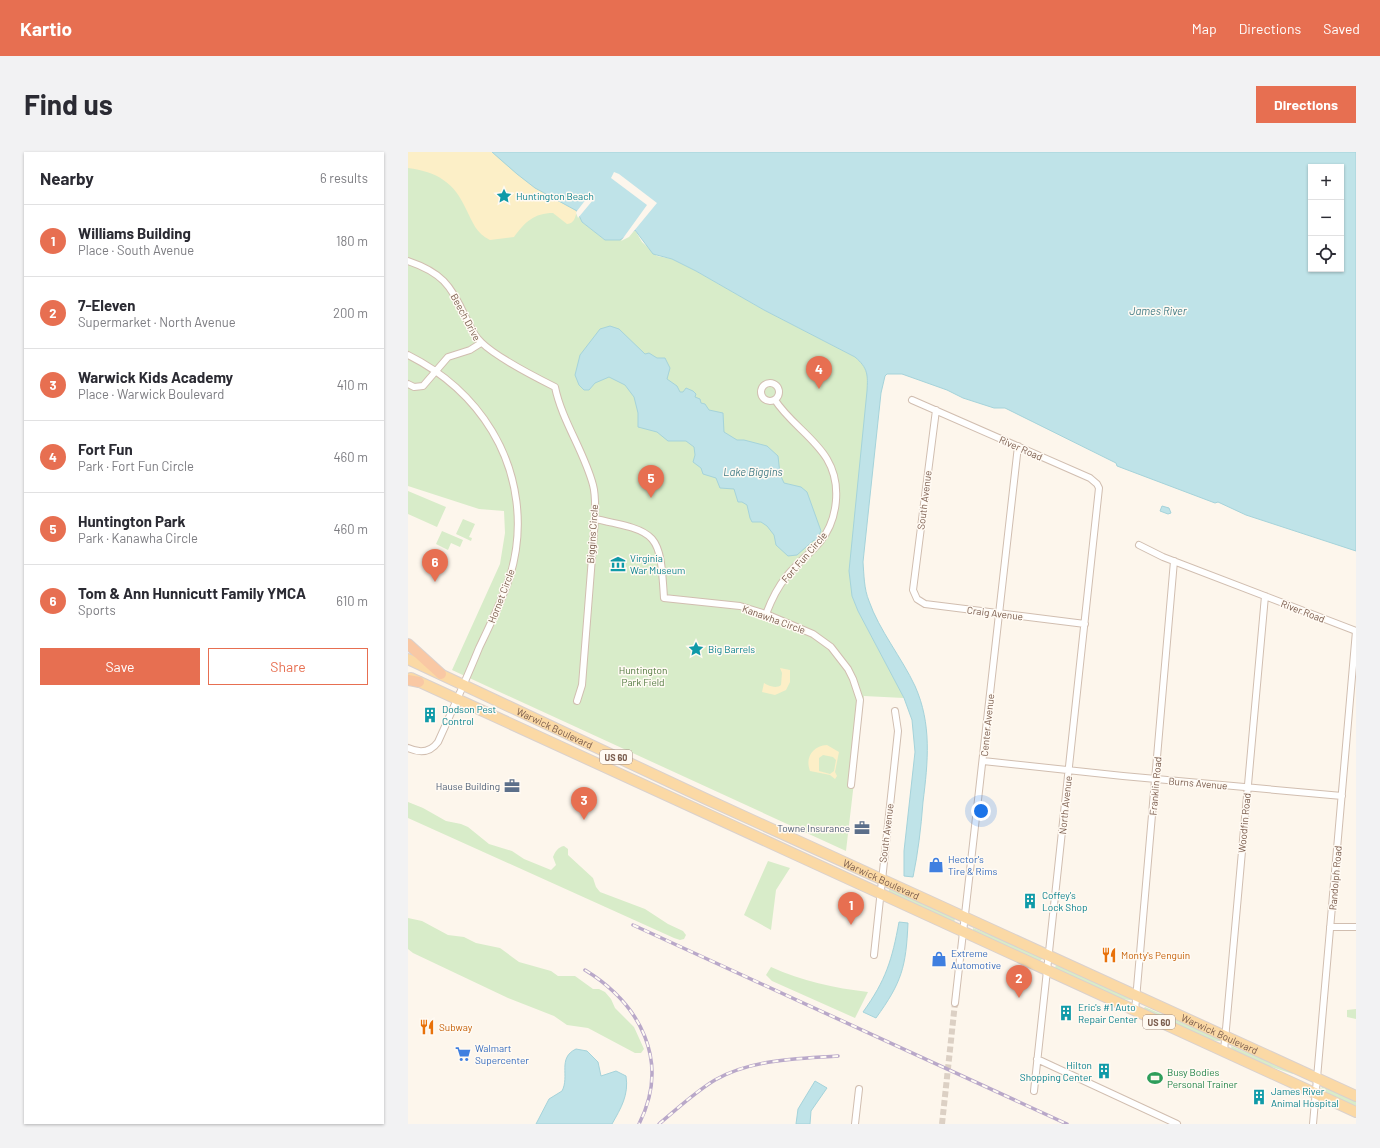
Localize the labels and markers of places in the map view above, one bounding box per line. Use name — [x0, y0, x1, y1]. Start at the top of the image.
place icon: Huntington Beach — [495, 187, 513, 205]
place label: Huntington Beach — [516, 190, 594, 202]
pin: 4 — [806, 356, 832, 389]
pin: 5 — [638, 465, 664, 498]
pin: 6 — [422, 549, 448, 582]
place label: Virginia War Museum — [630, 552, 685, 576]
museum icon: Virginia War Museum — [609, 555, 627, 573]
place icon: Big Barrels — [687, 640, 705, 658]
place label: Big Barrels — [708, 643, 755, 655]
place label: Dodson Pest Control — [442, 703, 497, 727]
building icon: Dodson Pest Control — [421, 706, 439, 724]
office icon: Hause Building — [503, 777, 521, 795]
place label: Hause Building — [436, 780, 500, 792]
pin: 3 — [571, 787, 597, 820]
office icon: Towne Insurance — [853, 819, 871, 837]
place label: Towne Insurance — [777, 822, 850, 834]
place label: Hector's Tire & Rims — [948, 853, 998, 877]
shop icon: Hector's Tire & Rims — [927, 856, 945, 874]
place label: Coffey's Lock Shop — [1042, 889, 1087, 913]
pin: 1 — [838, 892, 864, 925]
building icon: Coffey's Lock Shop — [1021, 892, 1039, 910]
restaurant icon: Monty's Penguin — [1100, 946, 1118, 964]
place label: Extreme Automotive — [951, 947, 1001, 971]
place label: Monty's Penguin — [1121, 949, 1190, 961]
shop icon: Extreme Automotive — [930, 950, 948, 968]
pin: 2 — [1006, 965, 1032, 998]
place label: Eric's #1 Auto Repair Center — [1078, 1001, 1138, 1025]
building icon: Eric's #1 Auto Repair Center — [1057, 1004, 1075, 1022]
restaurant icon: Subway — [418, 1018, 436, 1036]
place label: Subway — [439, 1021, 473, 1033]
place label: Walmart Supercenter — [475, 1042, 529, 1066]
supermarket icon: Walmart Supercenter — [454, 1045, 472, 1063]
place label: Hilton Shopping Center — [1020, 1059, 1092, 1083]
building icon: Hilton Shopping Center — [1095, 1062, 1113, 1080]
place label: Busy Bodies Personal Trainer — [1167, 1066, 1238, 1090]
sports icon: Busy Bodies Personal Trainer — [1146, 1069, 1164, 1087]
place label: James River Animal Hospital — [1271, 1085, 1339, 1109]
building icon: James River Animal Hospital — [1250, 1088, 1268, 1106]

